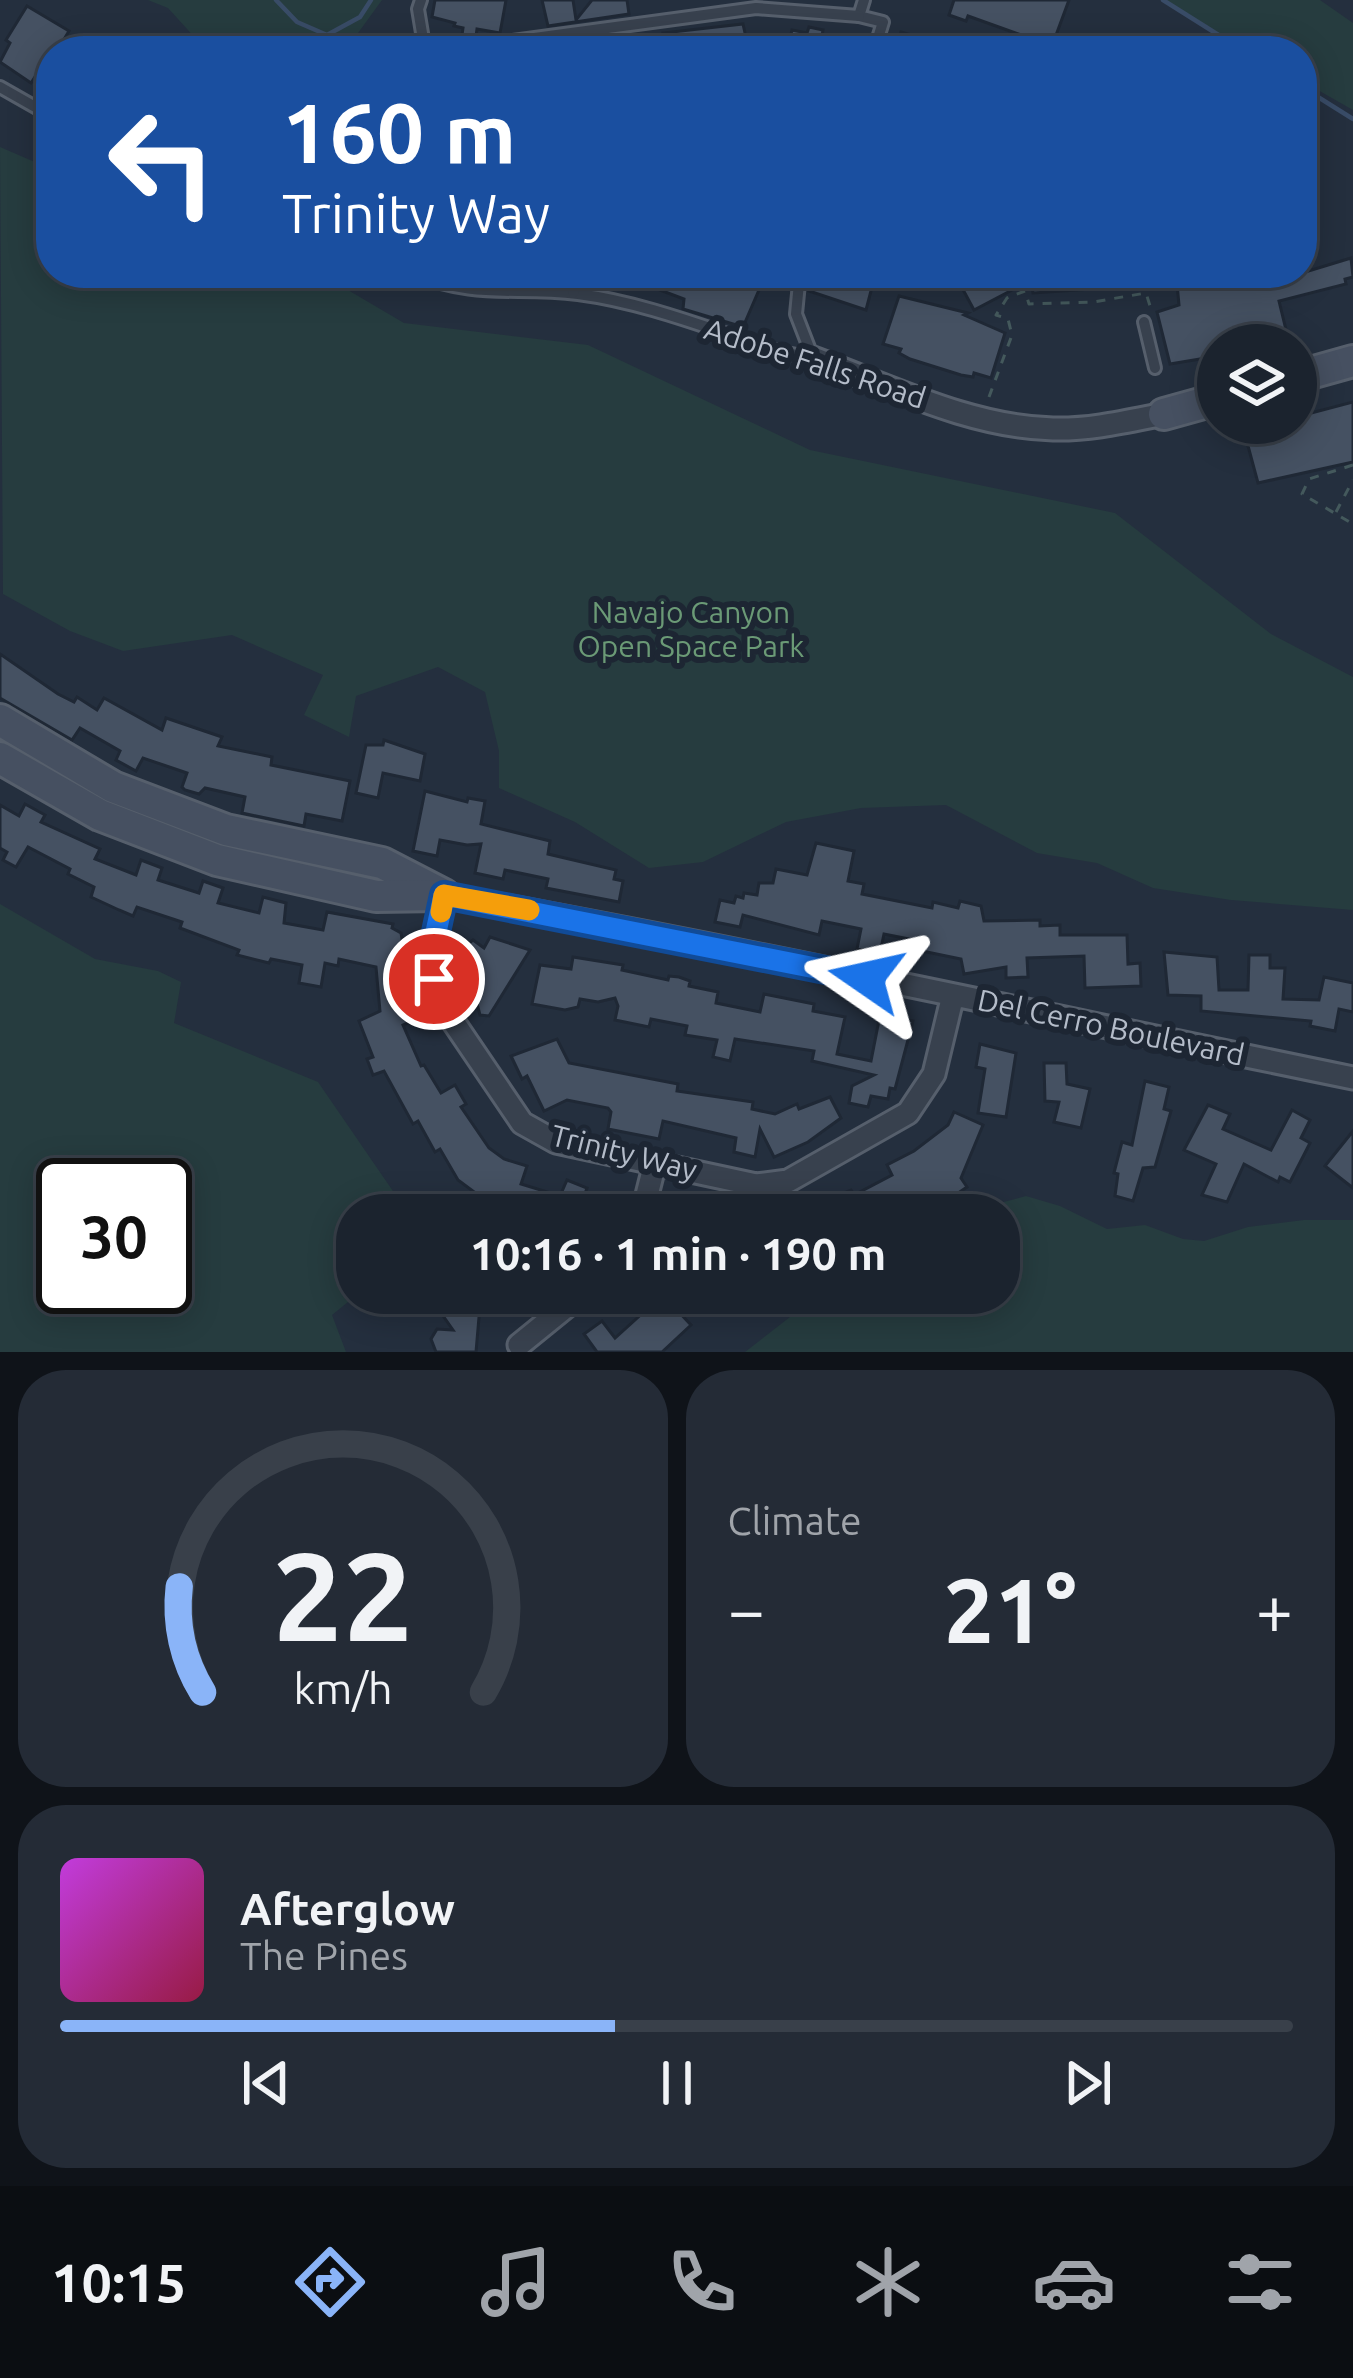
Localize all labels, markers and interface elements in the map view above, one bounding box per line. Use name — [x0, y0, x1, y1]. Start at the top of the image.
icon: left — [84, 84, 240, 240]
text: 160 m — [282, 85, 516, 179]
text: Trinity Way — [282, 183, 550, 243]
street label: Adobe Falls Road — [701, 311, 930, 415]
map controls — [1197, 324, 1317, 444]
button: layers — [1197, 324, 1317, 444]
park label: Navajo Canyon Open Space Park — [578, 595, 804, 663]
position arrow — [803, 915, 929, 1041]
pin — [383, 928, 485, 1030]
icon: arrive — [401, 946, 467, 1012]
street label: Del Cerro Boulevard — [975, 982, 1248, 1072]
street label: Trinity Way — [548, 1118, 701, 1187]
speed limit sign: 30 — [36, 1158, 192, 1314]
text: 10:16 · 1 min · 190 m — [470, 1228, 886, 1279]
text: Climate — [728, 1499, 862, 1542]
text: 22 — [272, 1525, 413, 1665]
text: 21° — [944, 1559, 1077, 1660]
text: − — [728, 1572, 765, 1646]
text: + — [1256, 1572, 1293, 1646]
text: km/h — [293, 1663, 392, 1711]
text: Afterglow — [240, 1883, 455, 1934]
text: The Pines — [240, 1934, 408, 1977]
icon: previous — [233, 2050, 299, 2116]
icon: pause — [644, 2050, 710, 2116]
icon: next — [1055, 2050, 1121, 2116]
icon: directions — [288, 2240, 372, 2324]
icon: music — [474, 2240, 558, 2324]
icon: phone — [660, 2240, 744, 2324]
icon: climate — [846, 2240, 930, 2324]
icon: car — [1032, 2240, 1116, 2324]
icon: filters — [1218, 2240, 1302, 2324]
text: 10:15 — [51, 2252, 186, 2312]

